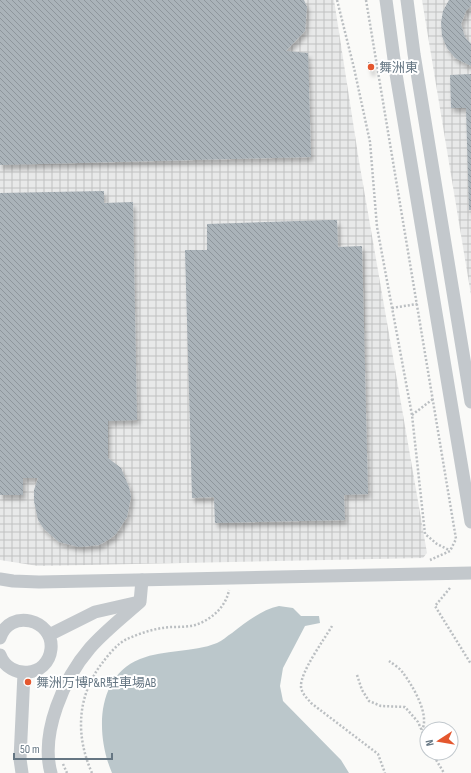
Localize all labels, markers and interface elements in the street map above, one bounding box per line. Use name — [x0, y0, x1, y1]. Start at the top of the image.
place label: 舞洲東 — [379, 60, 418, 76]
marker: 舞洲東 — [366, 62, 376, 72]
place label: 舞洲万博P&R駐車場AB — [36, 675, 157, 691]
marker: 舞洲万博P&R駐車場AB — [23, 677, 33, 687]
north arrow — [419, 721, 459, 761]
scale bar — [14, 735, 112, 761]
text: N — [423, 739, 437, 747]
text: 50 m — [20, 742, 40, 757]

